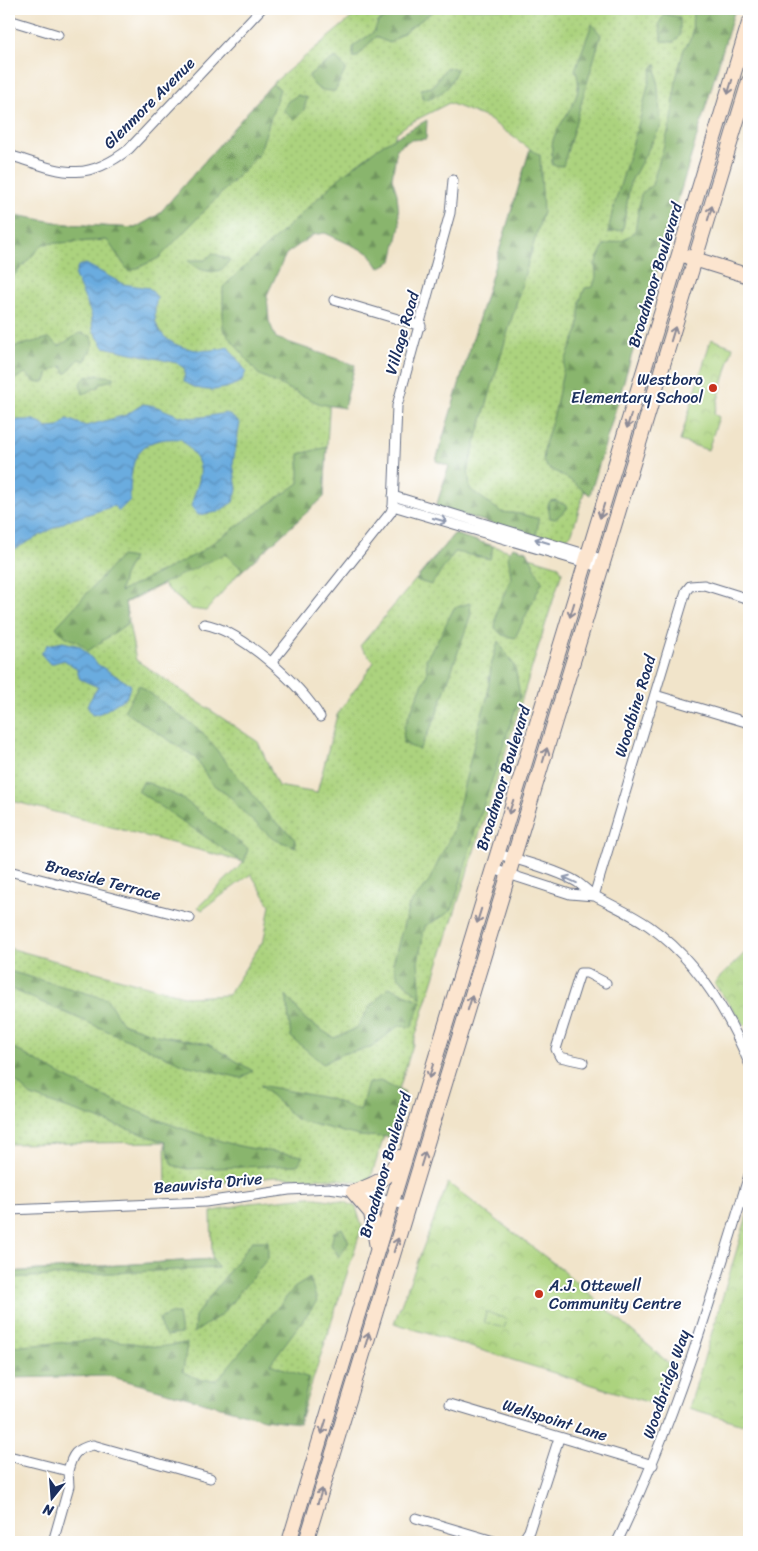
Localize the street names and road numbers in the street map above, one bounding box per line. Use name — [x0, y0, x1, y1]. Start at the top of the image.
street label: Glenmore Avenue — [96, 50, 202, 156]
street label: Broadmoor Boulevard — [619, 197, 691, 351]
street label: Village Road — [376, 286, 428, 378]
street label: Woodbine Road — [606, 650, 665, 761]
street label: Broadmoor Boulevard — [467, 700, 539, 854]
street label: Braeside Terrace — [42, 851, 164, 909]
street label: Broadmoor Boulevard — [350, 1087, 420, 1241]
street label: Beauvista Drive — [152, 1164, 264, 1202]
street label: Woodbridge Way — [634, 1325, 699, 1443]
street label: Wellspoint Lane — [499, 1390, 611, 1450]

